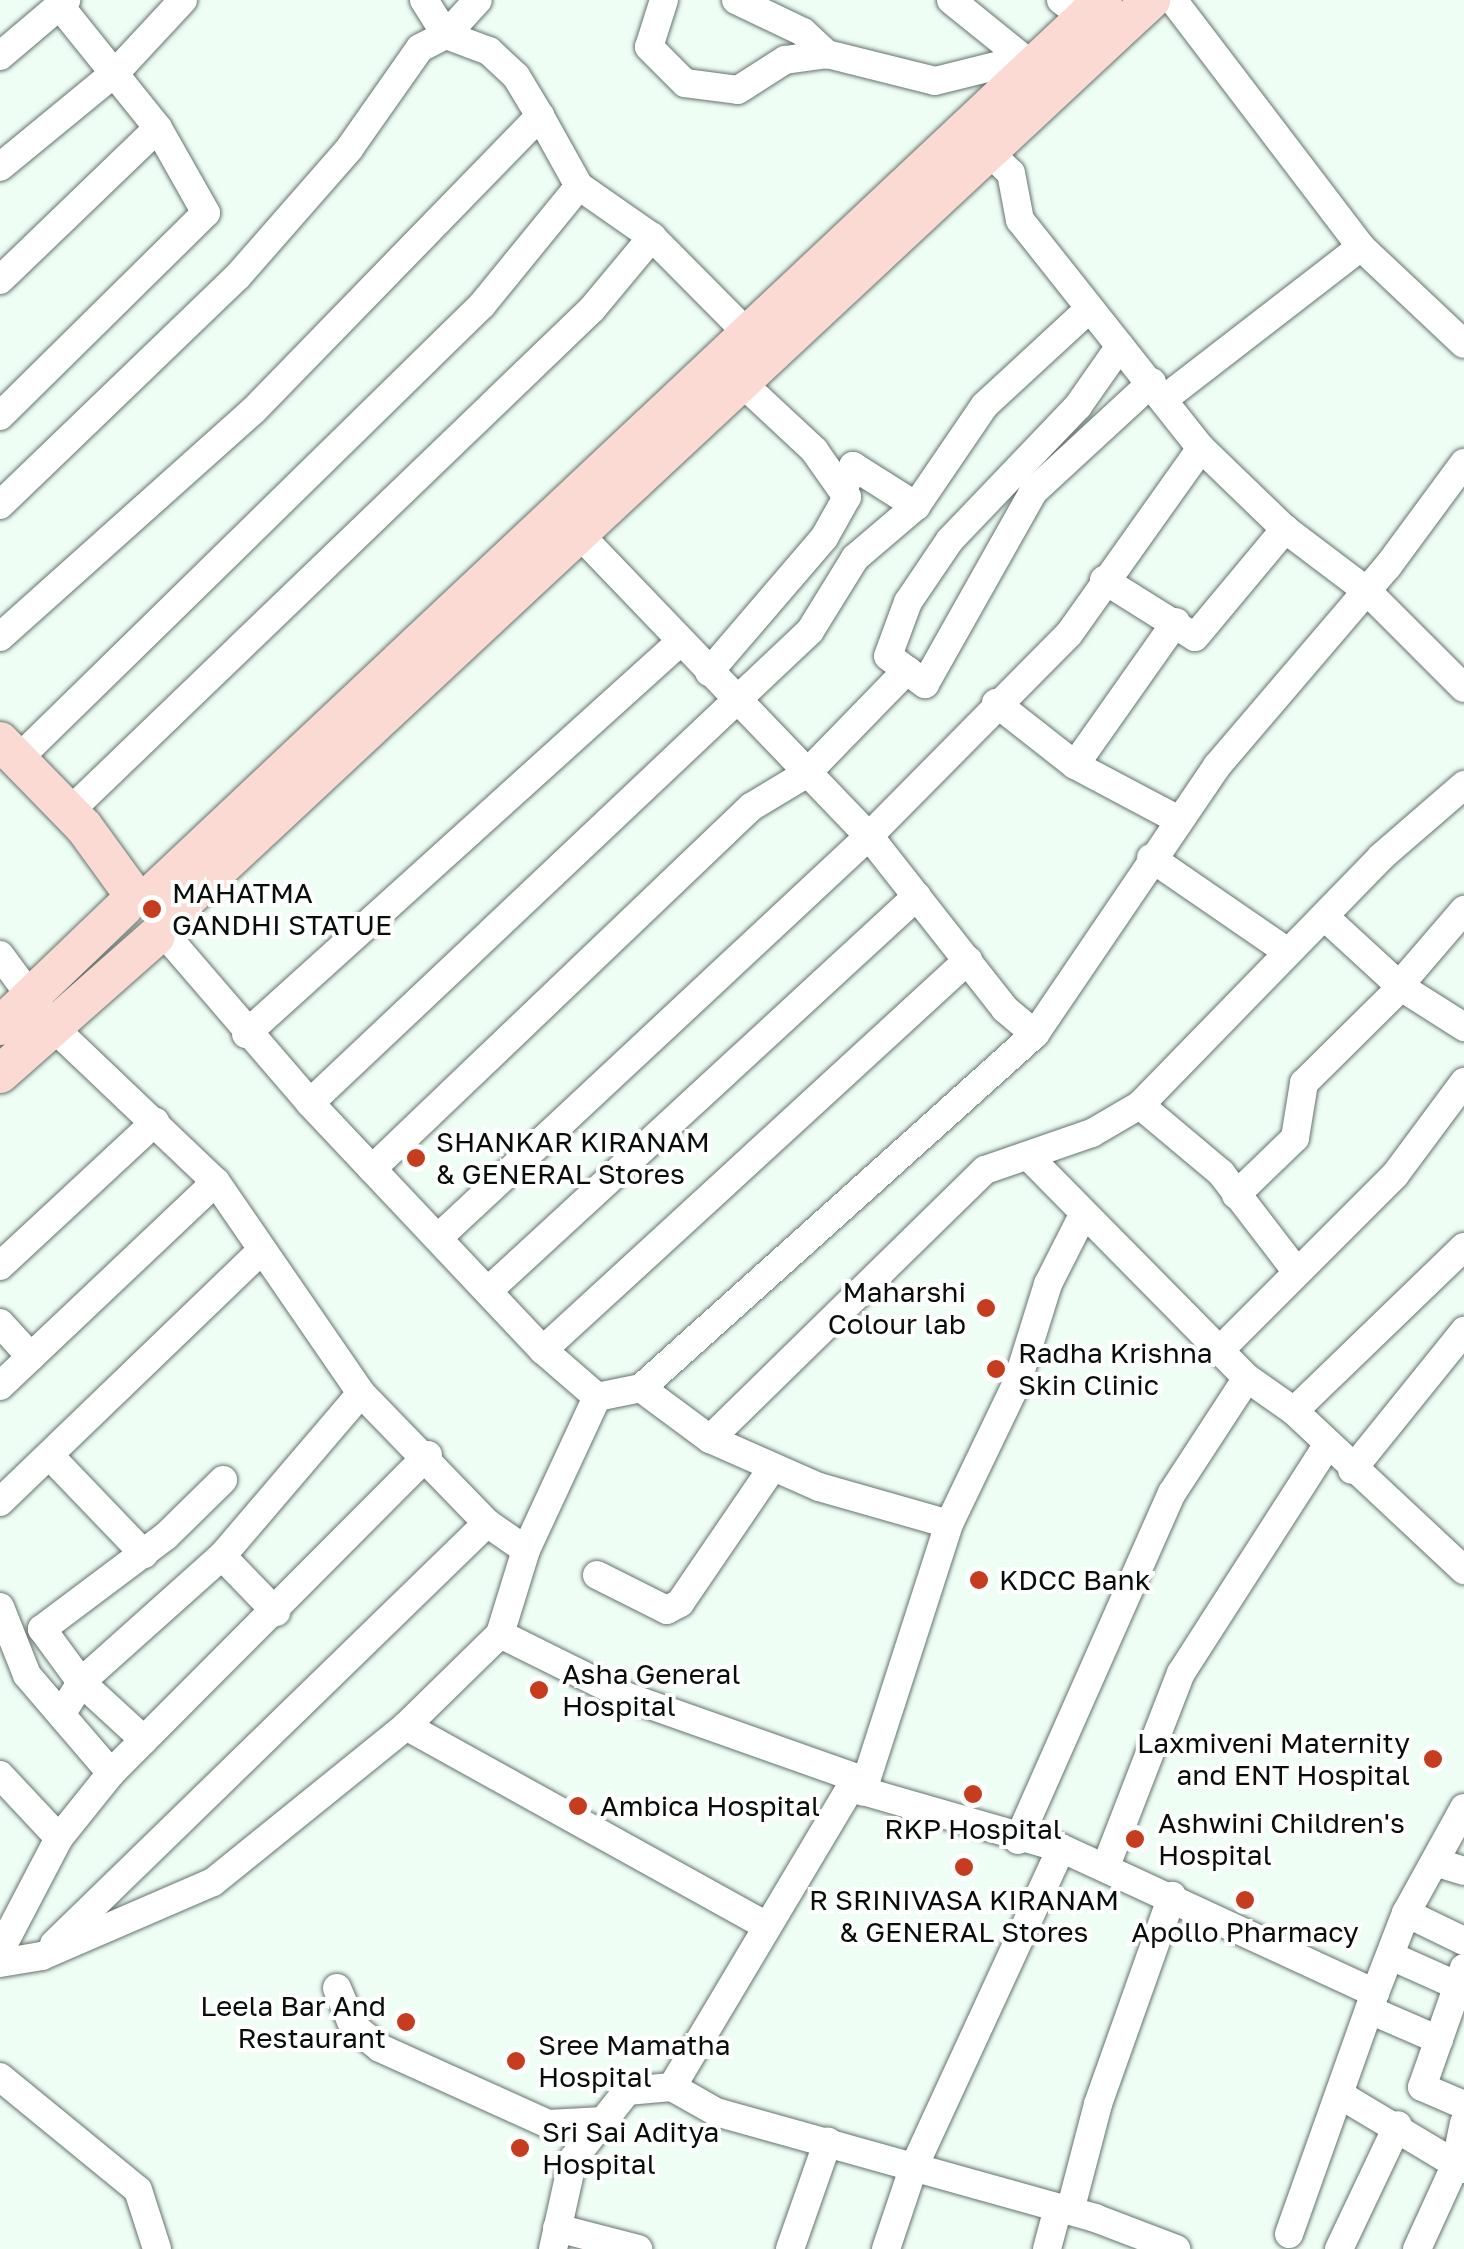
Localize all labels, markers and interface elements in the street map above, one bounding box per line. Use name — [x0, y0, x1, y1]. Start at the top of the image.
place label: MAHATMA GANDHI STATUE — [172, 876, 392, 942]
marker: MAHATMA GANDHI STATUE — [141, 898, 163, 920]
place label: SHANKAR KIRANAM & GENERAL Stores — [436, 1125, 710, 1191]
marker: SHANKAR KIRANAM & GENERAL Stores — [405, 1147, 427, 1169]
place label: Maharshi Colour lab — [828, 1275, 966, 1341]
marker: Maharshi Colour lab — [975, 1297, 997, 1319]
place label: Radha Krishna Skin Clinic — [1018, 1336, 1213, 1402]
marker: Radha Krishna Skin Clinic — [983, 1356, 1009, 1382]
place label: KDCC Bank — [999, 1563, 1151, 1597]
marker: KDCC Bank — [968, 1569, 990, 1591]
place label: Asha General Hospital — [562, 1657, 740, 1723]
marker: Asha General Hospital — [526, 1677, 552, 1703]
place label: Laxmiveni Maternity and ENT Hospital — [1137, 1726, 1410, 1792]
marker: Laxmiveni Maternity and ENT Hospital — [1420, 1746, 1446, 1772]
marker: RKP Hospital — [960, 1781, 986, 1807]
place label: Ambica Hospital — [600, 1789, 820, 1823]
marker: Ambica Hospital — [565, 1793, 591, 1819]
place label: Ashwini Children's Hospital — [1158, 1806, 1405, 1872]
place label: RKP Hospital — [884, 1812, 1062, 1846]
marker: Ashwini Children's Hospital — [1122, 1826, 1148, 1852]
marker: R SRINIVASA KIRANAM & GENERAL Stores — [953, 1856, 975, 1878]
place label: R SRINIVASA KIRANAM & GENERAL Stores — [809, 1883, 1119, 1949]
marker: Apollo Pharmacy — [1234, 1889, 1256, 1911]
place label: Apollo Pharmacy — [1131, 1915, 1359, 1949]
place label: Leela Bar And Restaurant — [200, 1989, 386, 2055]
marker: Leela Bar And Restaurant — [395, 2011, 417, 2033]
place label: Sree Mamatha Hospital — [538, 2028, 730, 2094]
marker: Sree Mamatha Hospital — [503, 2048, 529, 2074]
place label: Sri Sai Aditya Hospital — [542, 2115, 719, 2181]
marker: Sri Sai Aditya Hospital — [507, 2135, 533, 2161]

